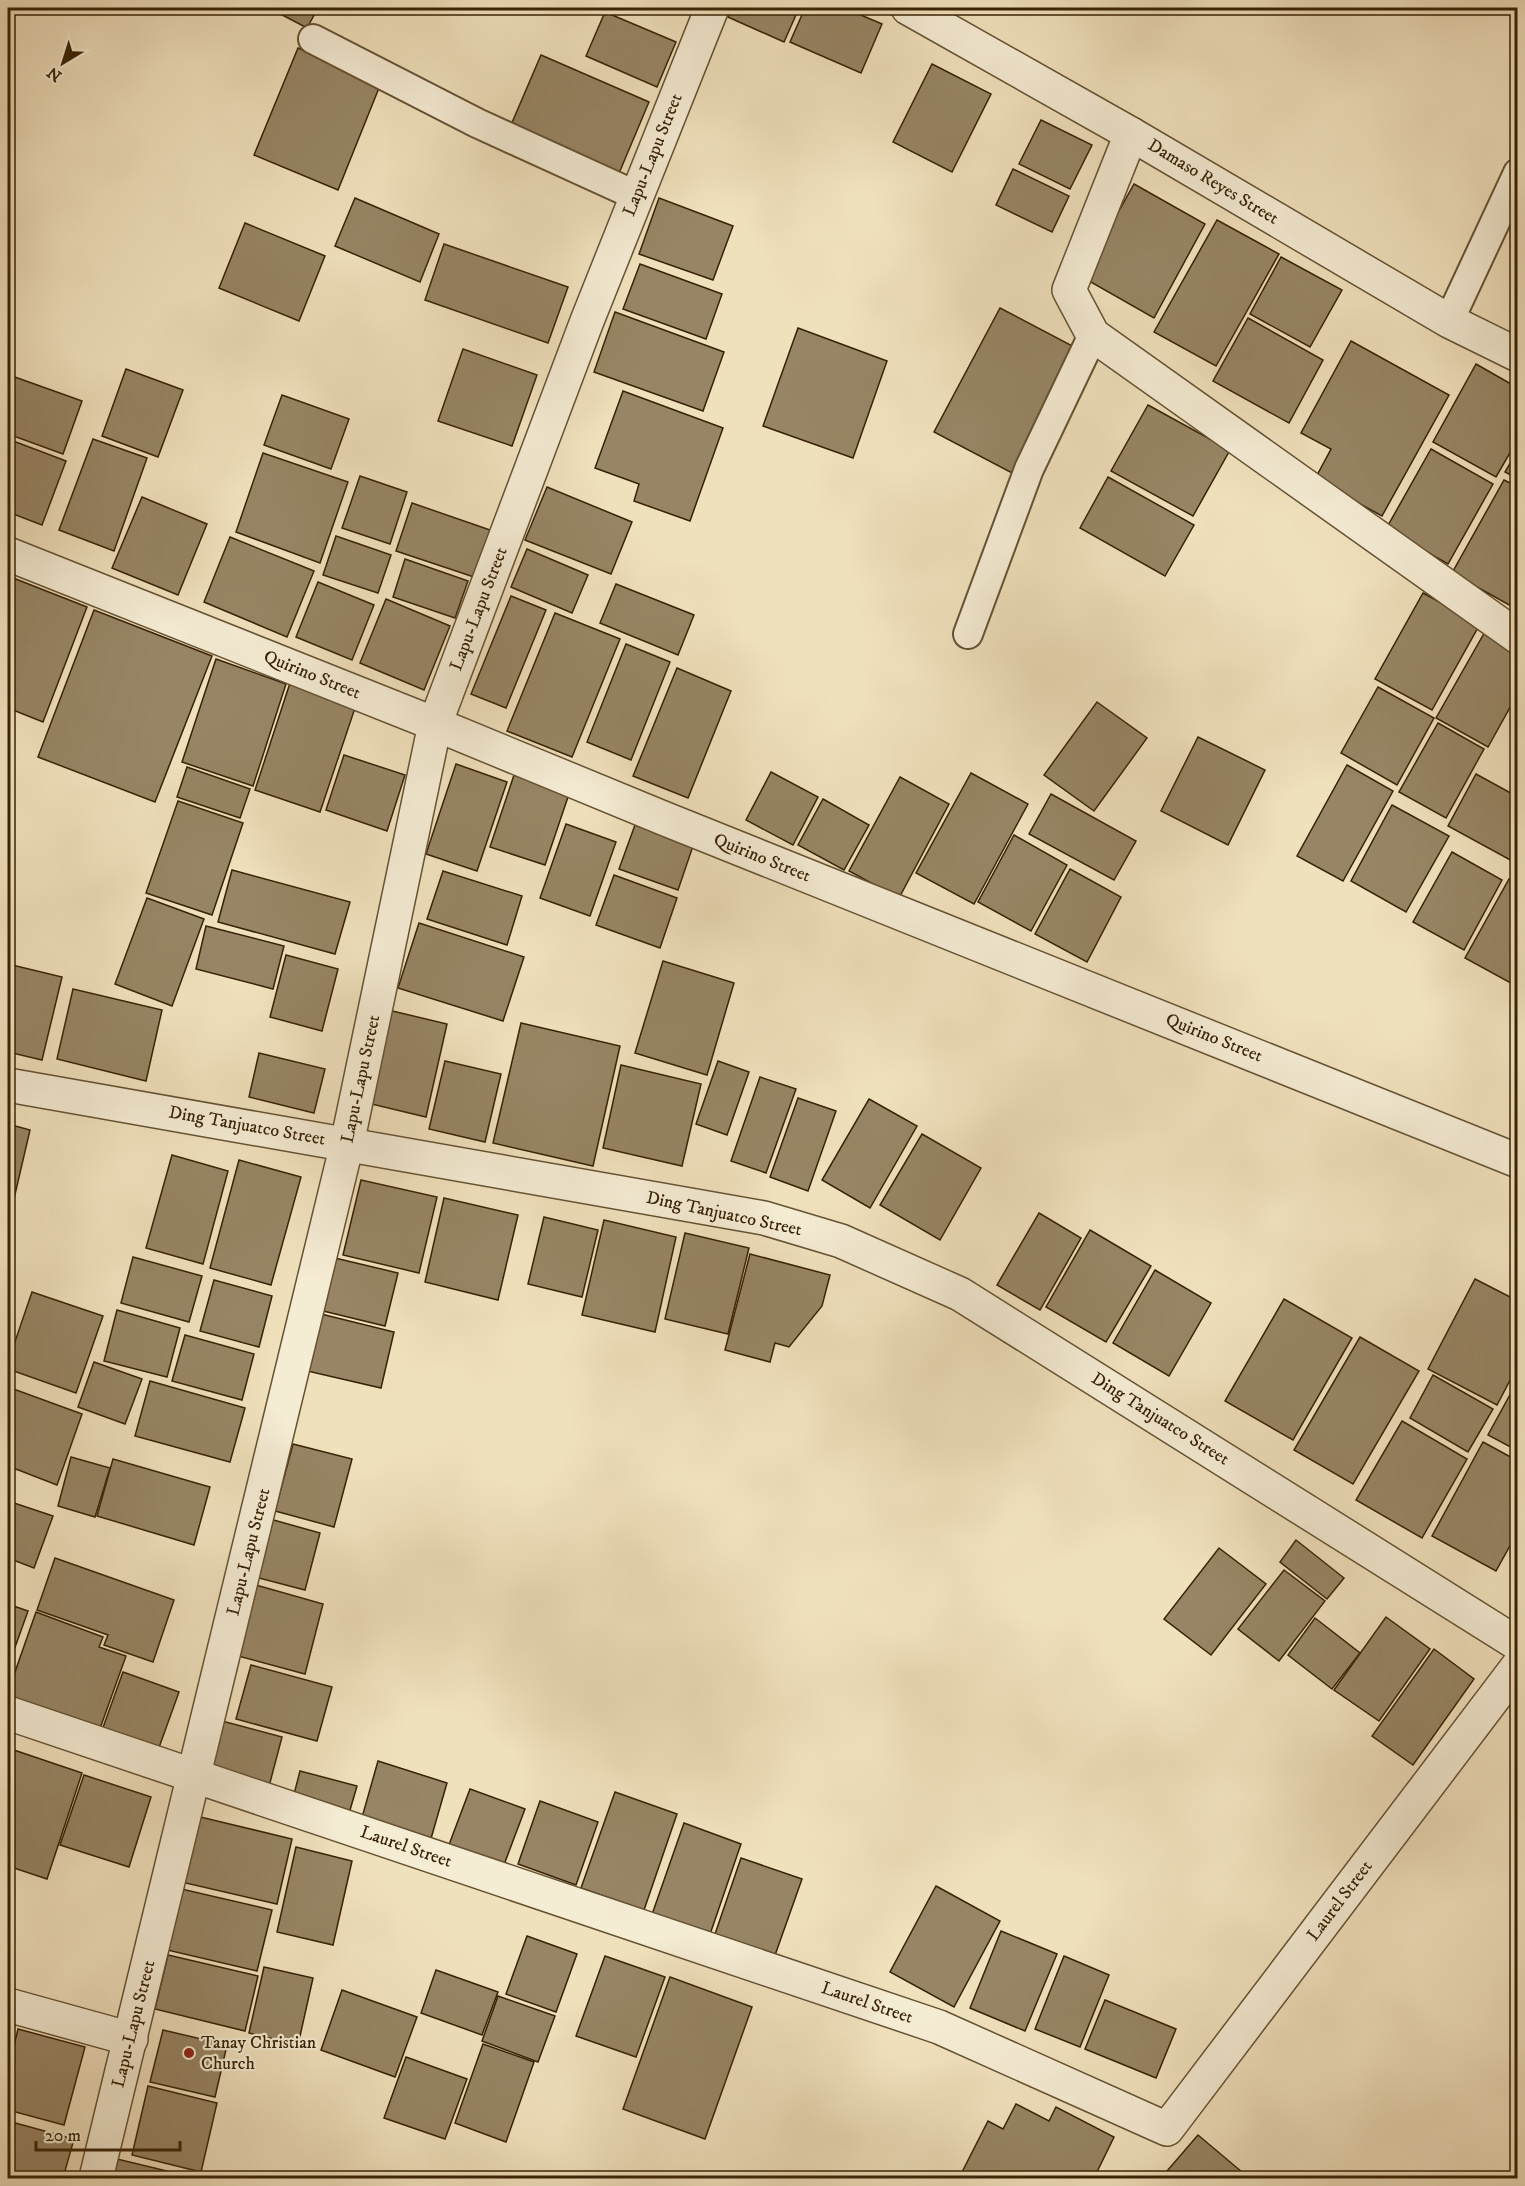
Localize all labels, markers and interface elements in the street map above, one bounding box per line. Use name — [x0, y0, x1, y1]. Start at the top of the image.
north arrow — [33, 33, 93, 93]
text: N — [43, 62, 66, 86]
street label: Lapu-Lapu Street — [618, 90, 688, 220]
street label: Damaso Reyes Street — [1144, 134, 1283, 230]
street label: Lapu-Lapu Street — [445, 544, 513, 674]
street label: Quirino Street — [260, 646, 364, 704]
street label: Quirino Street — [710, 829, 814, 887]
street label: Quirino Street — [1162, 1009, 1266, 1067]
street label: Lapu-Lapu Street — [337, 1013, 385, 1145]
street label: Ding Tanjuatco Street — [167, 1101, 327, 1151]
street label: Ding Tanjuatco Street — [644, 1187, 804, 1241]
street label: Ding Tanjuatco Street — [1087, 1368, 1233, 1470]
street label: Lapu-Lapu Street — [223, 1486, 276, 1618]
street label: Laurel Street — [357, 1821, 455, 1873]
street label: Laurel Street — [1303, 1856, 1378, 1946]
street label: Lapu-Lapu Street — [108, 1958, 161, 2090]
street label: Laurel Street — [818, 1977, 916, 2029]
place label: Tanay Christian Church — [201, 2032, 317, 2075]
marker: Tanay Christian Church — [182, 2046, 196, 2060]
scale bar — [36, 2114, 180, 2152]
text: 20 m — [45, 2125, 81, 2147]

